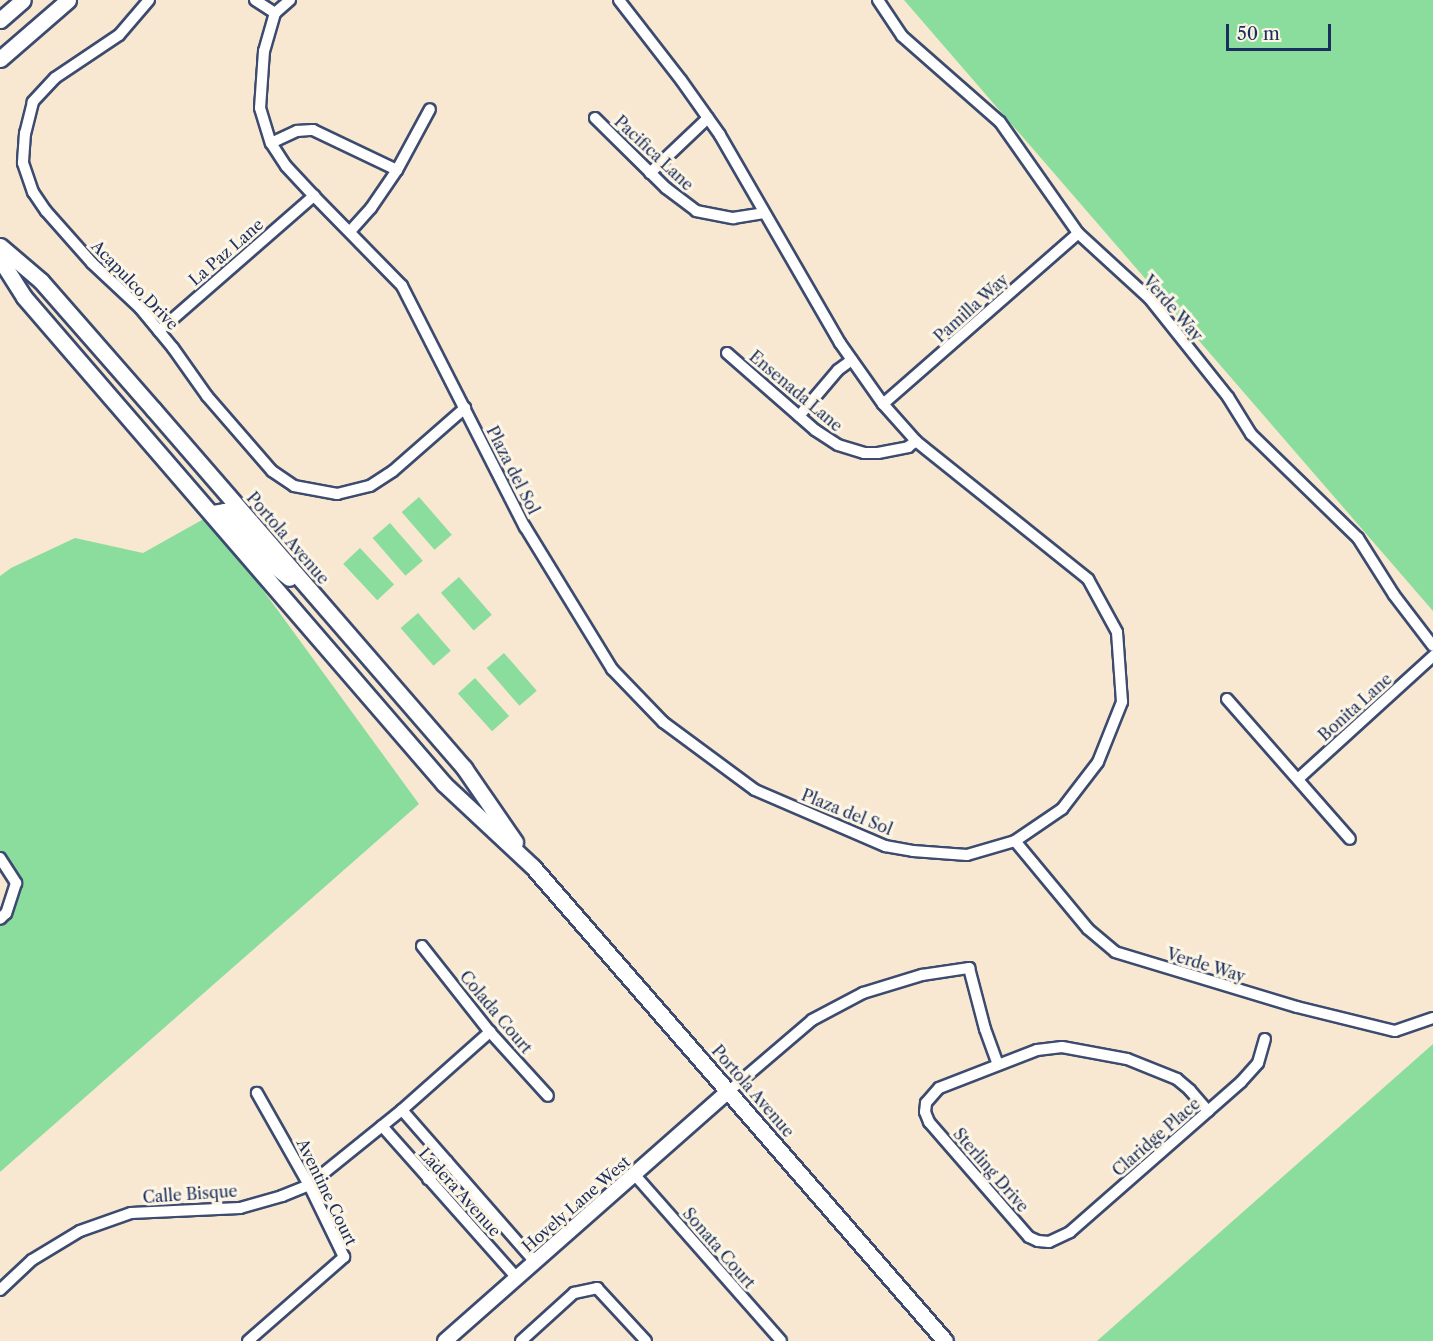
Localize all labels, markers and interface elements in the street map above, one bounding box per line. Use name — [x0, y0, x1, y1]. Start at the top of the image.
scale bar — [1229, 12, 1334, 50]
text: 50 m — [1237, 23, 1280, 45]
street label: Pacifica Lane — [610, 111, 698, 195]
street label: La Paz Lane — [185, 214, 267, 290]
street label: Acapulco Drive — [87, 236, 183, 334]
street label: Pamilla Way — [930, 269, 1012, 347]
street label: Verde Way — [1139, 271, 1207, 345]
street label: Ensenada Lane — [745, 346, 847, 436]
street label: Plaza del Sol — [483, 423, 543, 517]
street label: Portola Avenue — [243, 488, 333, 588]
street label: Bonita Lane — [1314, 669, 1396, 745]
street label: Plaza del Sol — [799, 785, 895, 839]
street label: Verde Way — [1164, 944, 1248, 986]
street label: Colada Court — [456, 967, 536, 1057]
street label: Portola Avenue — [708, 1041, 798, 1141]
street label: Claridge Place — [1108, 1094, 1204, 1180]
street label: Sterling Drive — [949, 1124, 1033, 1216]
street label: Aventine Court — [293, 1136, 361, 1248]
street label: Ladera Avenue — [415, 1143, 505, 1241]
street label: Hovely Lane West — [518, 1152, 634, 1256]
street label: Calle Bisque — [142, 1181, 238, 1207]
street label: Sonata Court — [679, 1204, 759, 1292]

